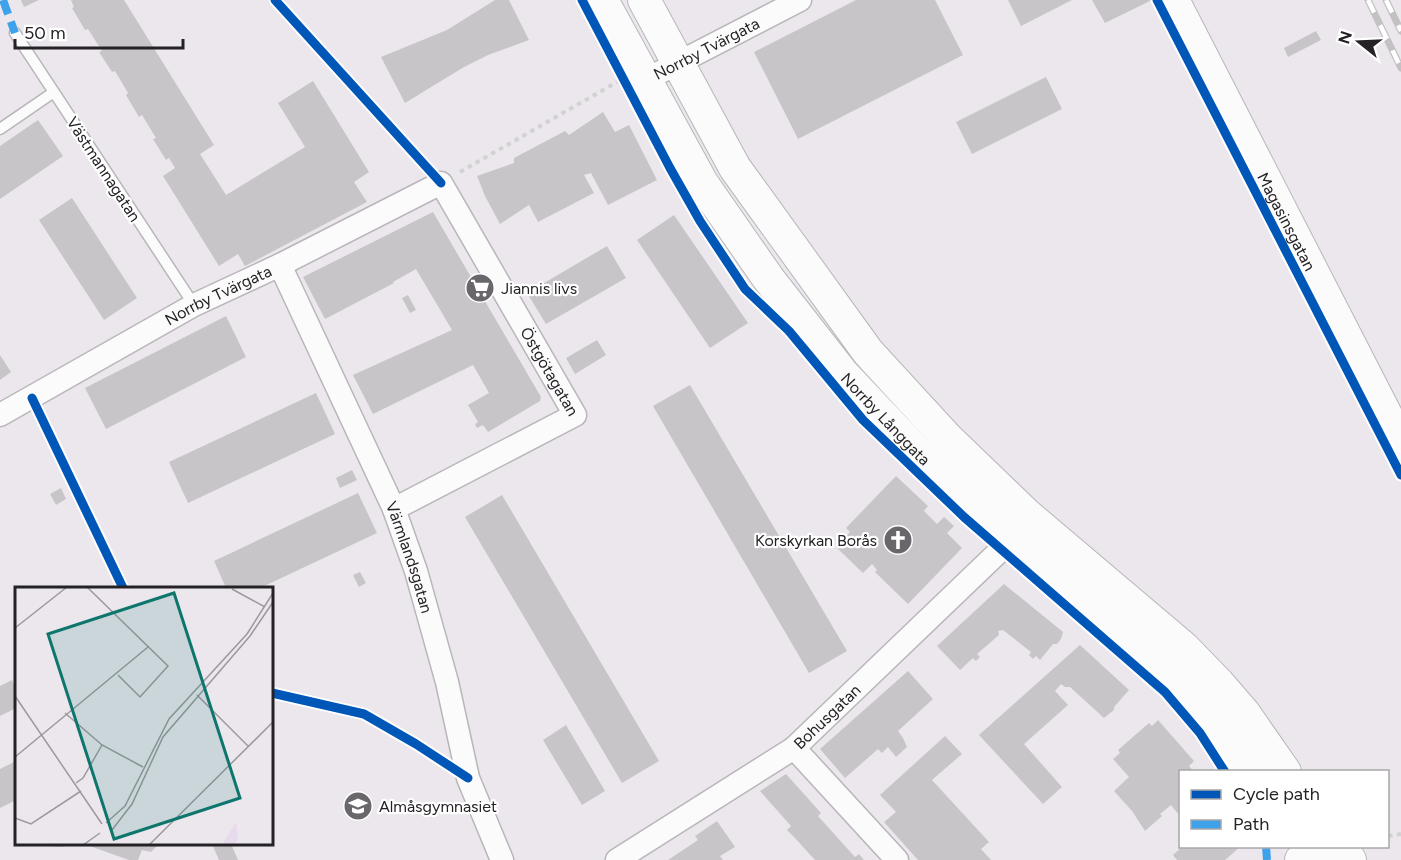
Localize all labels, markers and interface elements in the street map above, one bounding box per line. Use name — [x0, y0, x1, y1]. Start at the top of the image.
scale bar — [15, 12, 183, 50]
north arrow — [1329, 12, 1389, 72]
street label: Norrby Tvärgata — [650, 14, 763, 84]
text: 50 m — [24, 22, 66, 44]
text: N — [1334, 29, 1356, 46]
street label: Västmannagatan — [63, 113, 145, 225]
street label: Magasinsgatan — [1253, 170, 1319, 274]
street label: Norrby Tvärgata — [162, 261, 275, 330]
supermarket icon: Jiannis livs — [464, 272, 496, 304]
place label: Jiannis livs — [501, 279, 577, 298]
street label: Östgötagatan — [516, 324, 582, 419]
street label: Norrby Långgata — [837, 369, 934, 469]
street label: Värmlandsgatan — [382, 498, 436, 615]
church icon: Korskyrkan Borås — [882, 524, 914, 556]
place label: Korskyrkan Borås — [755, 531, 877, 550]
inset map — [15, 587, 273, 845]
street label: Bohusgatan — [790, 681, 865, 753]
legend — [1179, 770, 1389, 848]
text: Cycle path — [1233, 783, 1320, 805]
school or university icon: Almåsgymnasiet — [342, 790, 374, 822]
place label: Almåsgymnasiet — [379, 797, 497, 816]
text: Path — [1233, 813, 1269, 835]

